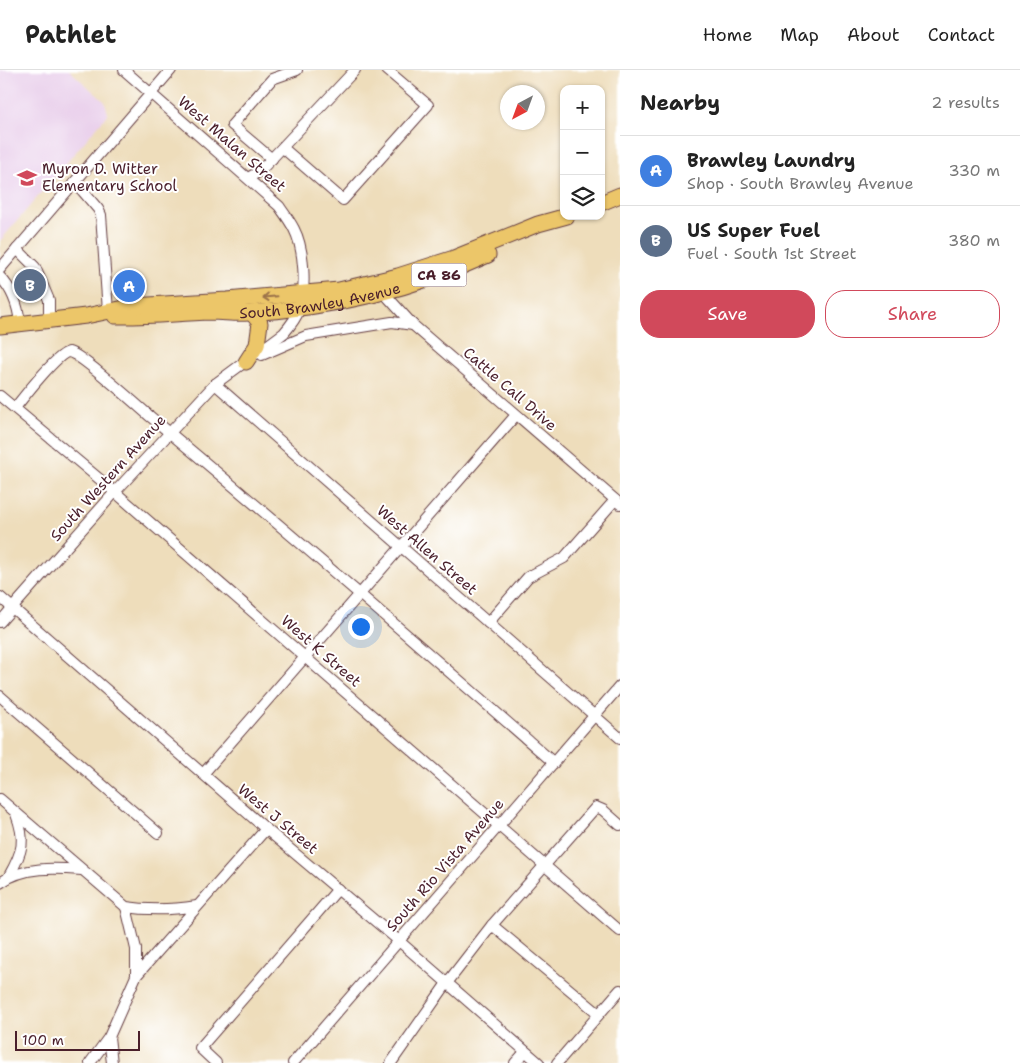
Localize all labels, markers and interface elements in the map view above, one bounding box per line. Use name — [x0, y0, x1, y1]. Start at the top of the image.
text: Pathlet — [25, 19, 116, 51]
text: Home — [703, 23, 752, 47]
text: Map — [780, 23, 819, 47]
text: About — [847, 23, 900, 47]
text: Contact — [928, 23, 995, 47]
north arrow — [500, 85, 545, 130]
map controls — [560, 85, 605, 220]
button: + — [560, 85, 605, 130]
text: Nearby — [640, 89, 720, 117]
street label: West Malan Street — [174, 92, 290, 196]
text: 2 results — [931, 92, 1000, 113]
button: − — [560, 130, 605, 175]
text: Brawley Laundry — [687, 148, 855, 173]
place label: Myron D. Witter Elementary School — [42, 159, 178, 196]
text: A — [650, 160, 662, 181]
text: 330 m — [948, 160, 1000, 181]
school or university icon: Myron D. Witter Elementary School — [16, 167, 38, 189]
text: Shop · South Brawley Avenue — [687, 173, 914, 194]
button: layers — [560, 175, 605, 220]
text: US Super Fuel — [687, 218, 820, 243]
text: B — [651, 230, 661, 251]
text: 380 m — [948, 230, 1000, 251]
text: Fuel · South 1st Street — [687, 243, 857, 264]
road number: CA 86 — [412, 264, 466, 286]
pin: B — [14, 266, 46, 304]
pin: A — [113, 267, 145, 305]
street label: South Brawley Avenue — [239, 278, 403, 323]
button: Save — [640, 290, 815, 338]
button: Share — [825, 290, 1000, 338]
one-way arrow — [263, 292, 279, 301]
street label: Cattle Call Drive — [459, 343, 561, 435]
street label: South Western Avenue — [46, 410, 170, 546]
street label: West Allen Street — [372, 501, 482, 599]
street label: West K Street — [277, 611, 365, 691]
your location — [348, 614, 374, 640]
street label: West J Street — [234, 779, 322, 859]
street label: South Rio Vista Avenue — [382, 794, 508, 936]
scale bar — [15, 1028, 140, 1051]
text: 100 m — [22, 1031, 64, 1049]

